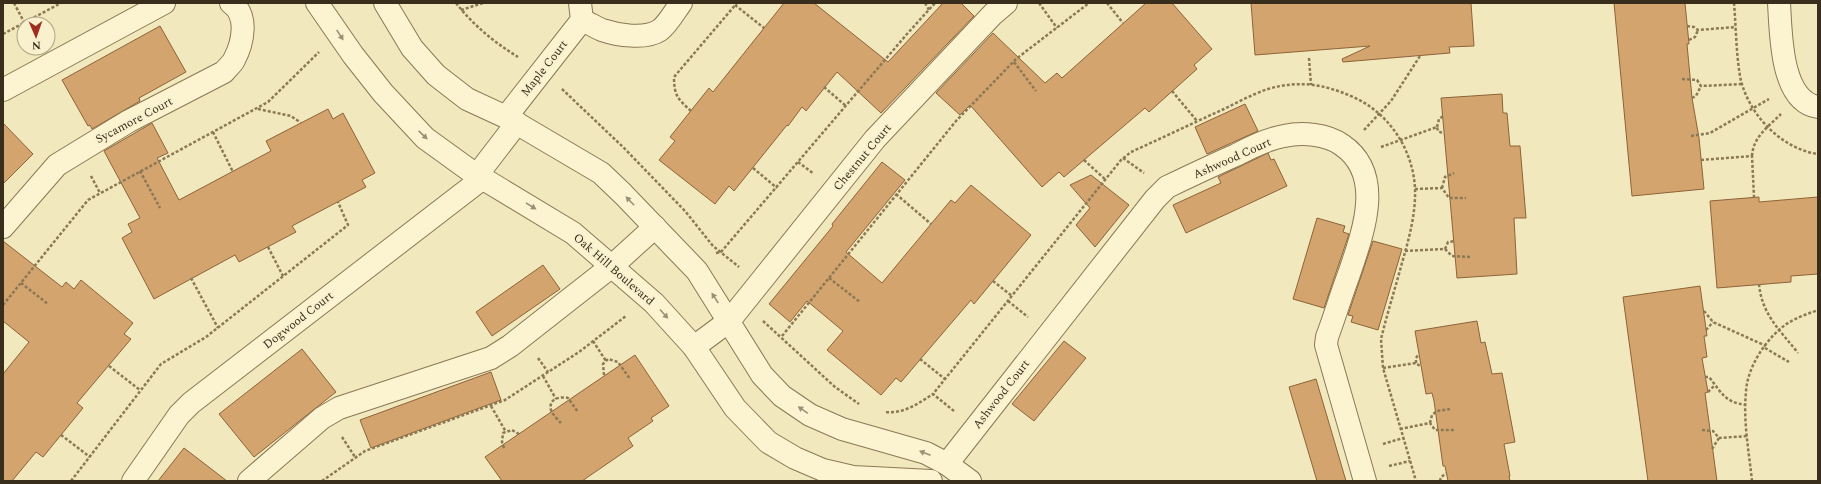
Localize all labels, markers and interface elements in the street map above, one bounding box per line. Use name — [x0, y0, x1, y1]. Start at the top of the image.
north arrow — [16, 16, 56, 56]
one-way arrow — [336, 29, 343, 41]
street label: Maple Court — [516, 36, 573, 101]
text: N — [32, 37, 41, 54]
street label: Sycamore Court — [92, 92, 176, 149]
street label: Chestnut Court — [828, 119, 896, 195]
one-way arrow — [418, 130, 428, 139]
street label: Ashwood Court — [1190, 133, 1274, 184]
one-way arrow — [625, 196, 635, 206]
one-way arrow — [525, 203, 537, 210]
street label: Oak Hill Boulevard — [569, 229, 659, 310]
street label: Dogwood Court — [259, 287, 338, 354]
one-way arrow — [712, 293, 719, 304]
one-way arrow — [659, 309, 669, 319]
street label: Ashwood Court — [968, 355, 1035, 433]
one-way arrow — [797, 406, 808, 414]
one-way arrow — [918, 450, 930, 456]

